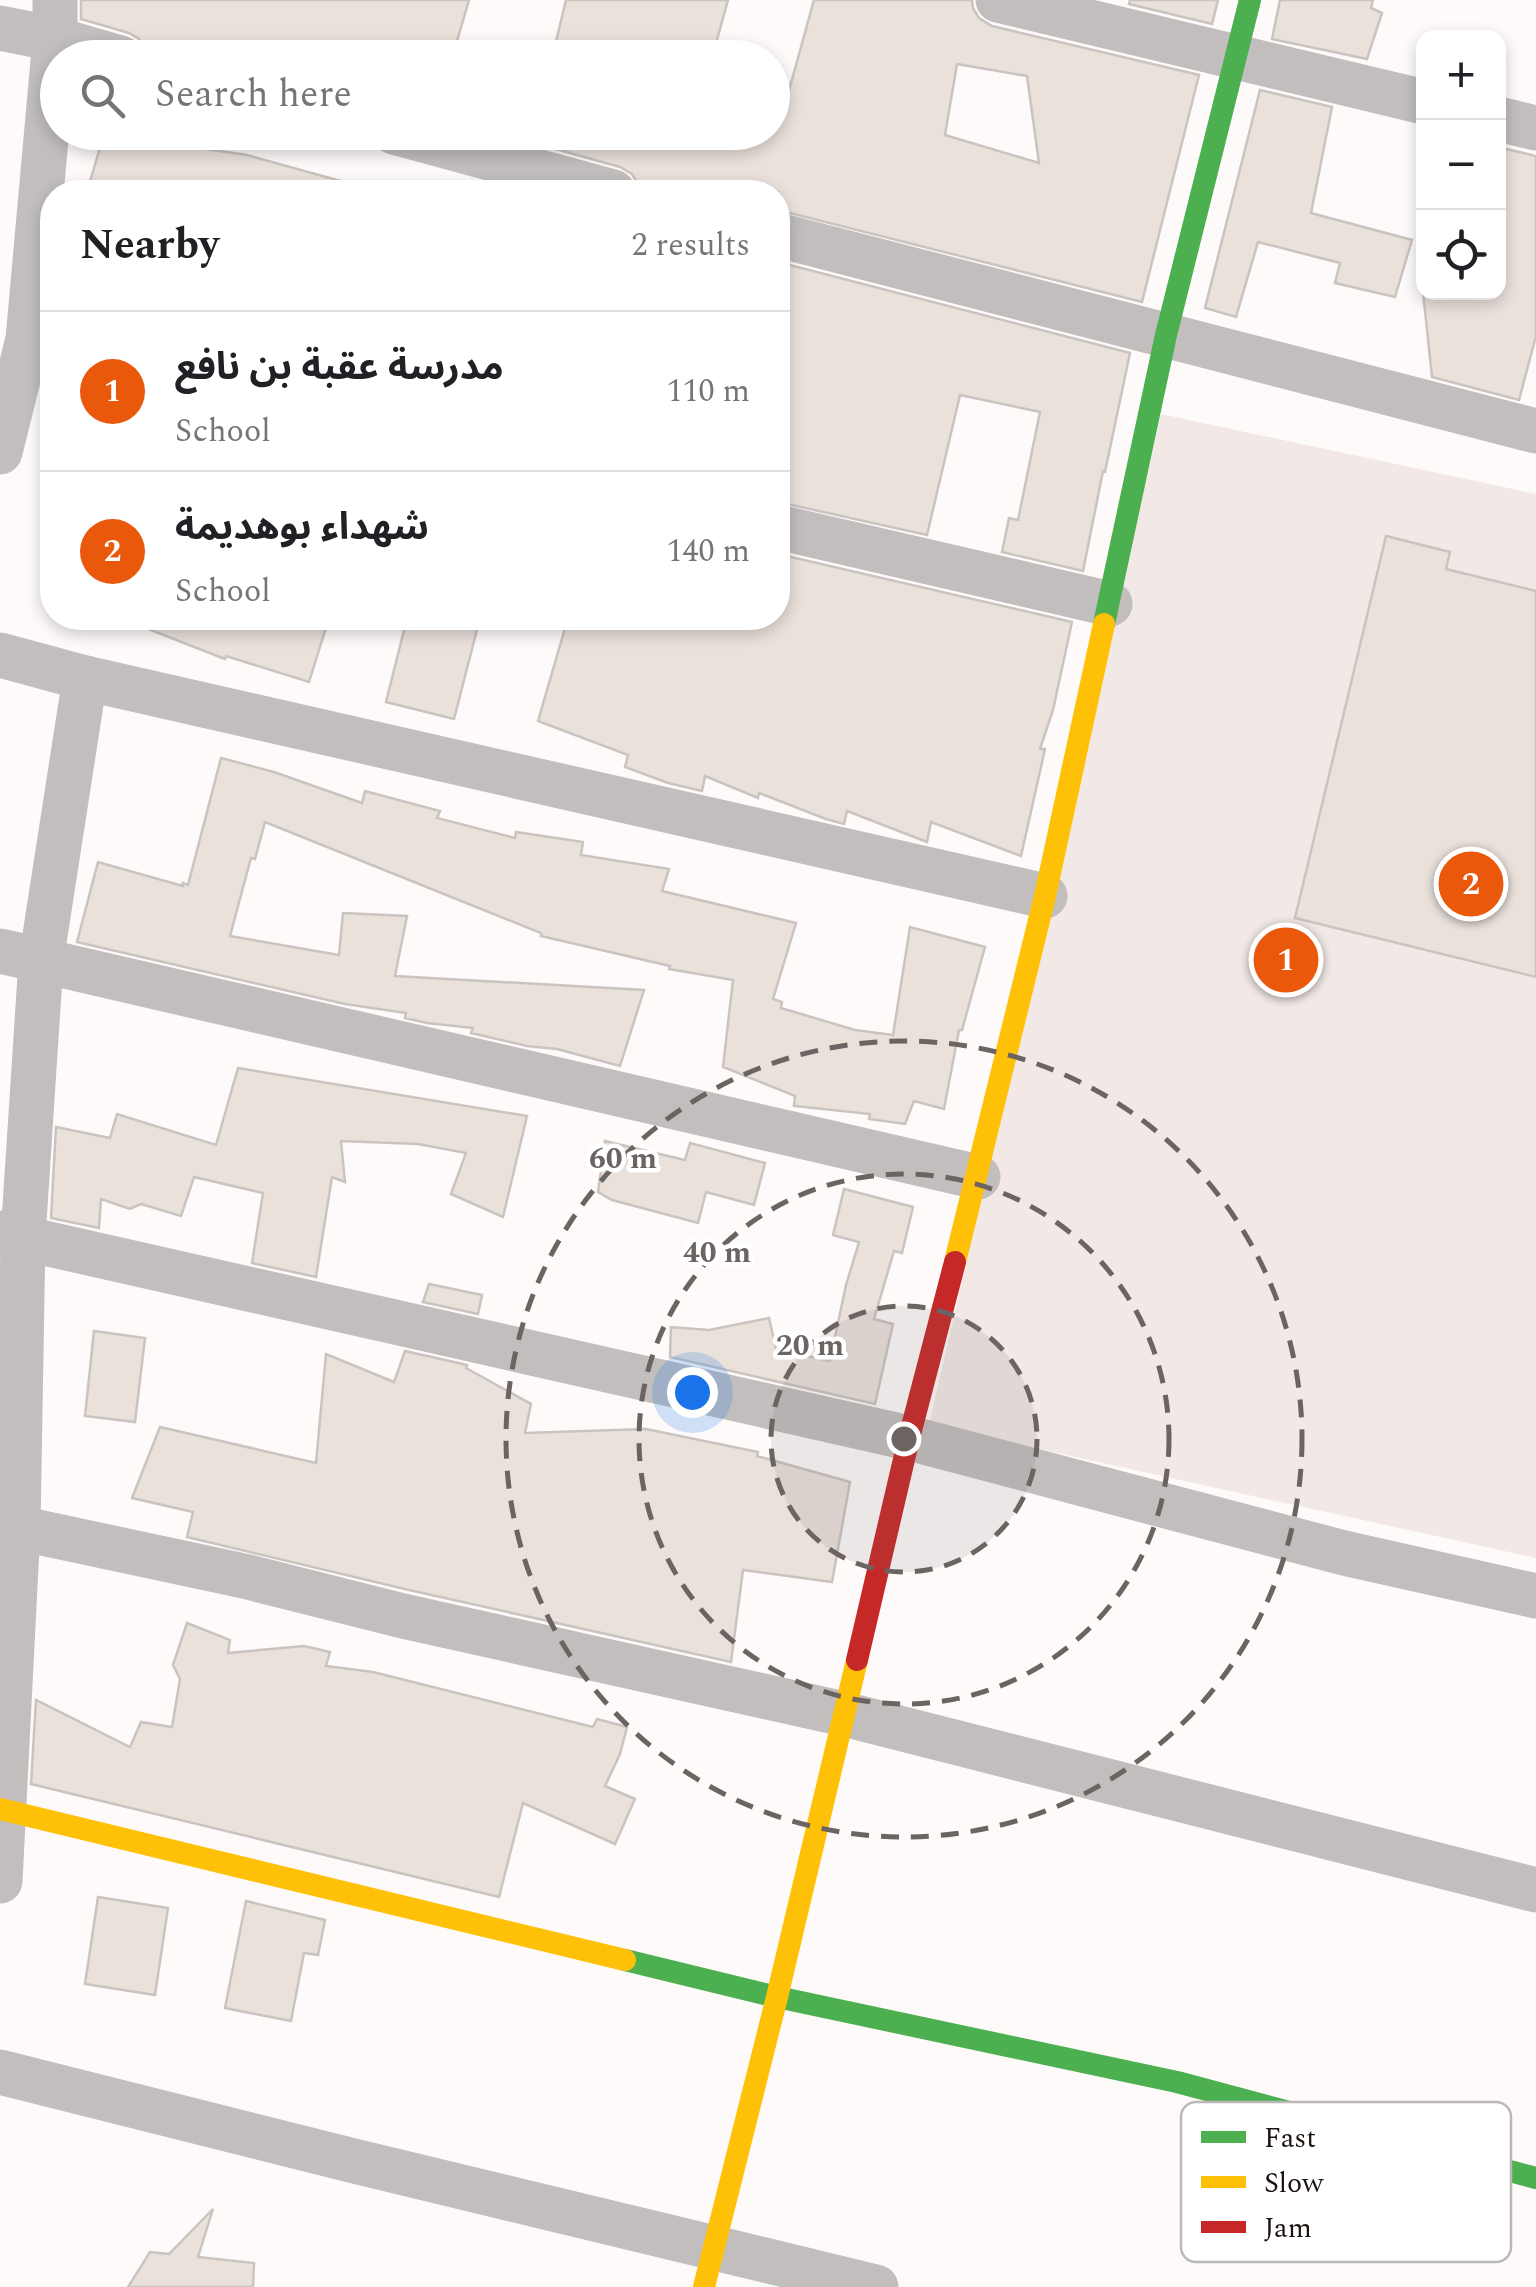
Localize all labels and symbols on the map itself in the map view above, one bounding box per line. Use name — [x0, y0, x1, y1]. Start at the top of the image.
pin: 2 — [1438, 846, 1504, 922]
pin: 1 — [1254, 922, 1318, 998]
text: 60 m — [589, 1136, 657, 1182]
text: 40 m — [683, 1230, 751, 1276]
text: 20 m — [776, 1323, 844, 1369]
your location — [667, 1367, 718, 1418]
centre of rings — [886, 1421, 922, 1457]
legend — [1181, 2102, 1511, 2262]
text: Fast — [1264, 2117, 1316, 2160]
text: Slow — [1264, 2162, 1324, 2205]
text: Jam — [1264, 2207, 1312, 2250]

